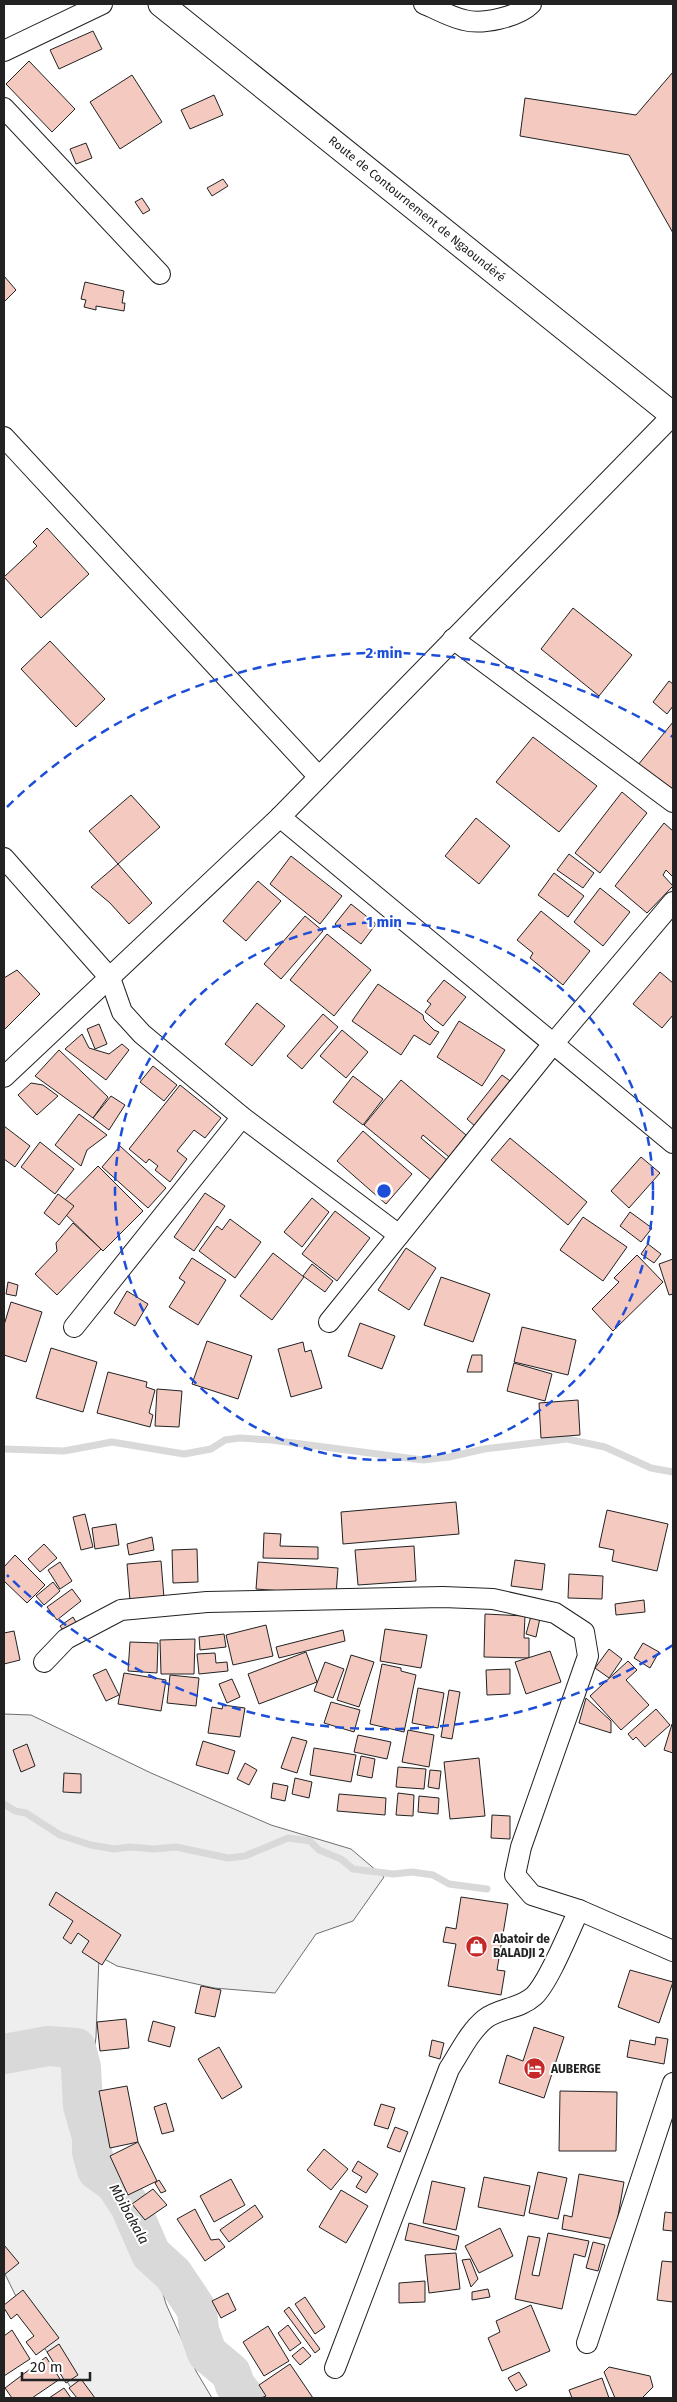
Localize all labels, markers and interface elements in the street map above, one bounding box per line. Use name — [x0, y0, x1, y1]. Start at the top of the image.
street label: Route de Contournement de Ngaoundéré — [326, 133, 508, 285]
text: 2 min — [366, 644, 402, 662]
text: 1 min — [366, 913, 402, 931]
centre of rings — [375, 1182, 393, 1200]
place label: Abatoir de BALADJI 2 — [492, 1932, 550, 1960]
shop icon: Abatoir de BALADJI 2 — [465, 1934, 489, 1958]
hotel icon: AUBERGE — [523, 2057, 547, 2081]
place label: AUBERGE — [550, 2062, 601, 2076]
water label: Mbibakala — [105, 2181, 153, 2247]
scale bar — [22, 2350, 90, 2382]
text: 20 m — [30, 2358, 63, 2376]

